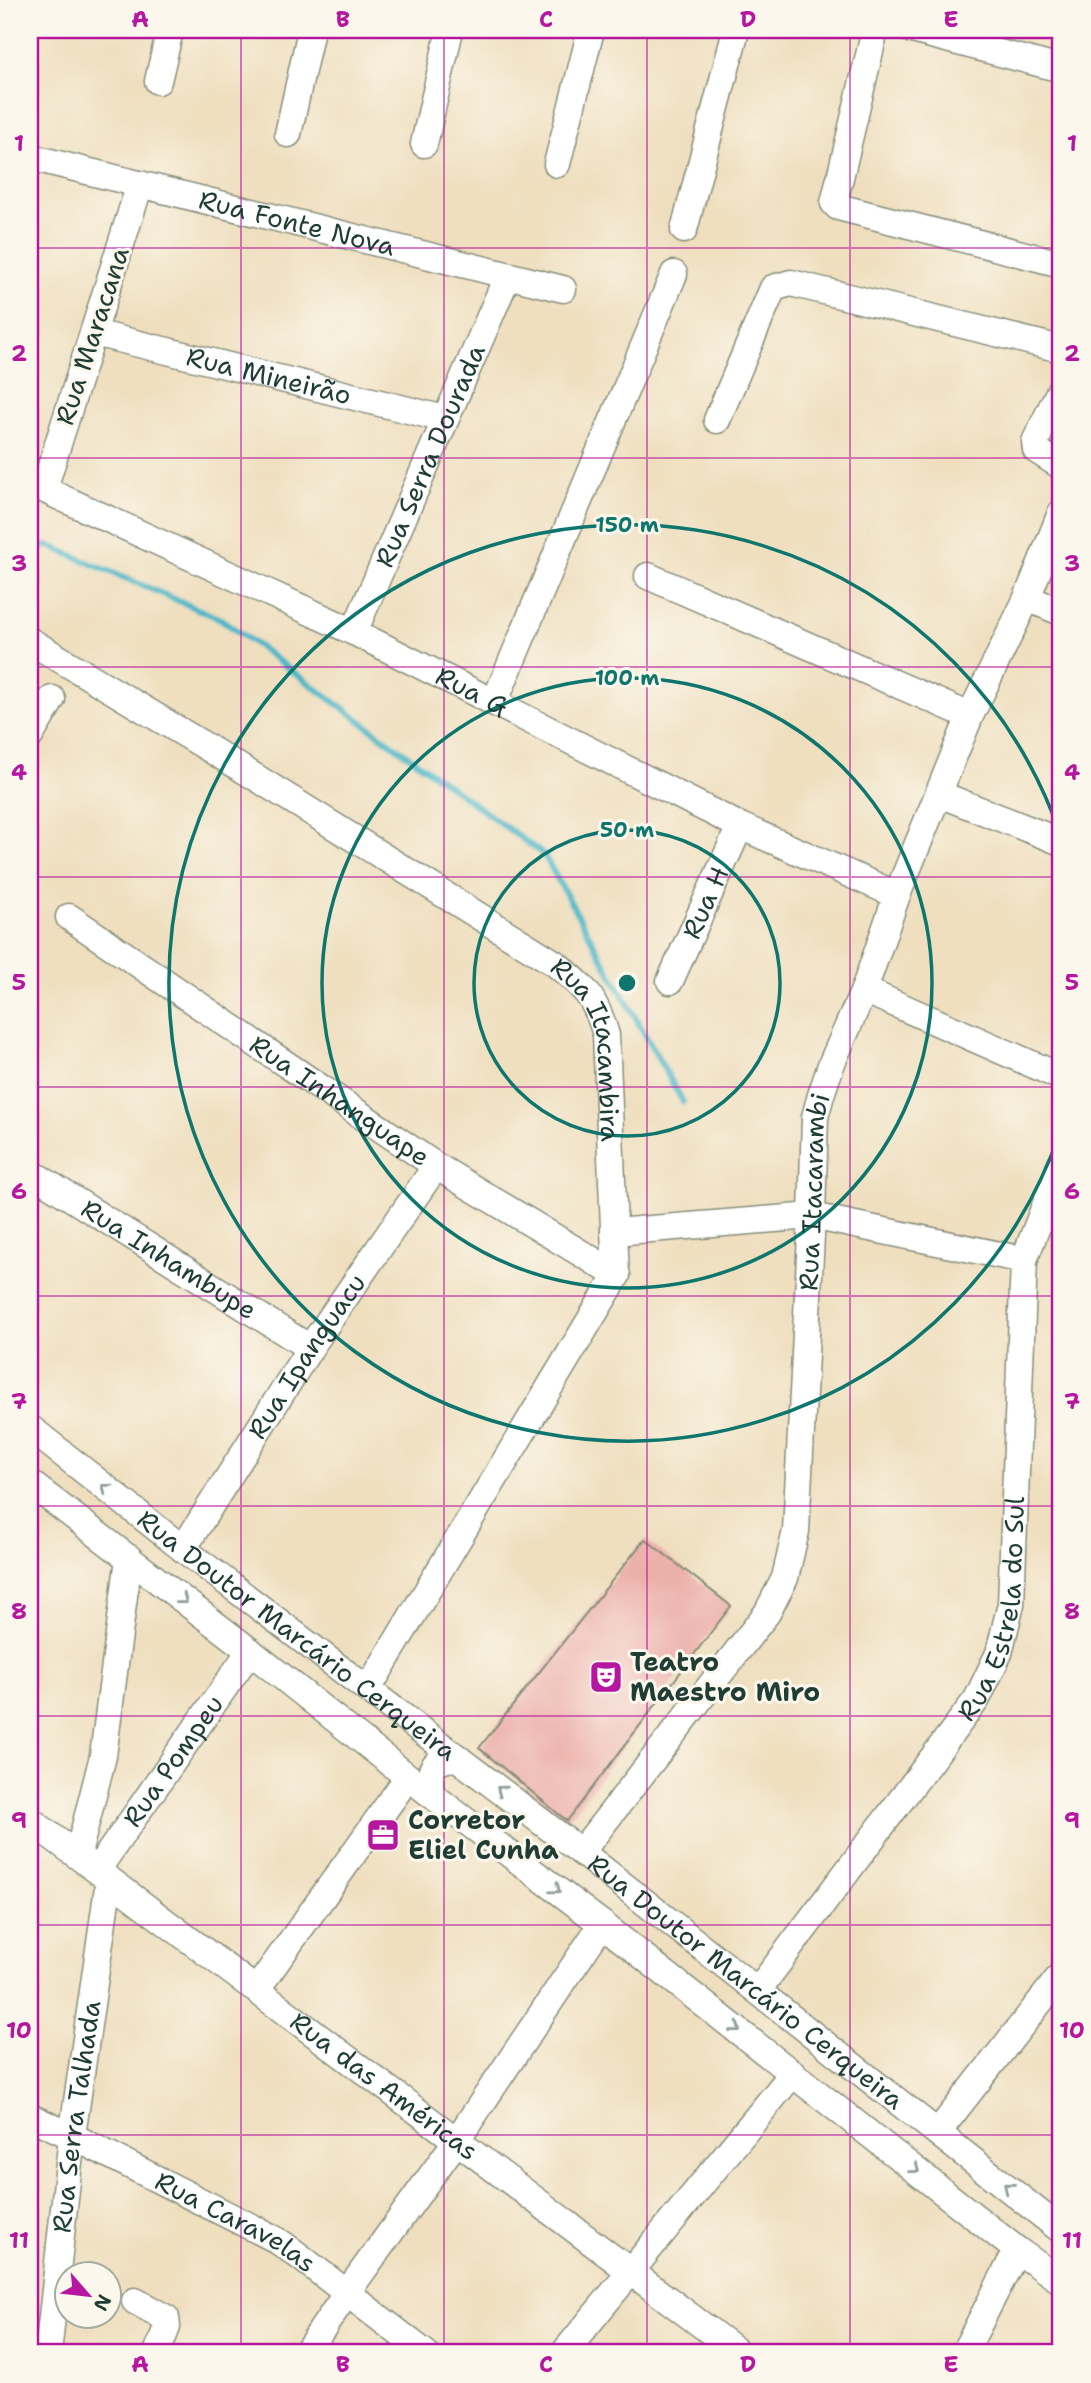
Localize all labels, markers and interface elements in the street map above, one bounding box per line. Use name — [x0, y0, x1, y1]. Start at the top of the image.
text: A — [131, 4, 149, 34]
text: B — [336, 4, 350, 34]
text: C — [539, 4, 553, 34]
text: D — [740, 4, 756, 34]
text: E — [943, 4, 959, 34]
text: 1 — [14, 128, 24, 158]
text: 1 — [1067, 128, 1077, 158]
street label: Rua Fonte Nova — [195, 181, 399, 264]
street label: Rua Maracana — [46, 242, 137, 429]
text: 2 — [11, 338, 27, 368]
street label: Rua Mineirão — [183, 338, 355, 412]
text: 2 — [1064, 338, 1080, 368]
street label: Rua Serra Dourada — [366, 339, 493, 572]
text: 150 m — [595, 511, 659, 539]
text: 3 — [11, 548, 27, 578]
text: 3 — [1064, 548, 1080, 578]
street label: Rua G — [430, 658, 514, 724]
text: 100 m — [595, 664, 659, 692]
text: 4 — [11, 757, 27, 787]
text: 4 — [1064, 757, 1080, 787]
text: 50 m — [600, 816, 654, 844]
street label: Rua H — [673, 860, 737, 944]
street label: Rua Itacambira — [544, 949, 628, 1142]
text: 5 — [12, 967, 26, 997]
text: 5 — [1065, 967, 1079, 997]
centre of rings — [615, 971, 639, 995]
street label: Rua Inhanguape — [243, 1027, 437, 1174]
street label: Rua Itacarambi — [790, 1089, 838, 1292]
text: 6 — [11, 1176, 27, 1206]
text: 6 — [1064, 1176, 1080, 1206]
street label: Rua Inhambupe — [75, 1191, 264, 1327]
street label: Rua Ipanguacu — [239, 1266, 373, 1445]
text: 7 — [11, 1386, 27, 1416]
text: 7 — [1064, 1386, 1080, 1416]
one-way arrow — [102, 1484, 114, 1497]
street label: Rua Estrela do Sul — [949, 1496, 1032, 1728]
street label: Rua Doutor Marcário Cerqueira — [130, 1502, 464, 1768]
one-way arrow — [175, 1591, 187, 1604]
text: 8 — [11, 1596, 27, 1626]
text: 8 — [1064, 1596, 1080, 1626]
place label: Teatro Maestro Miro — [630, 1644, 820, 1709]
theatre icon: Teatro Maestro Miro — [587, 1658, 625, 1696]
street label: Rua Pompeu — [114, 1688, 231, 1834]
one-way arrow — [496, 1786, 509, 1799]
place label: Corretor Eliel Cunha — [408, 1802, 559, 1867]
text: 9 — [11, 1805, 27, 1835]
text: 9 — [1064, 1805, 1080, 1835]
office icon: Corretor Eliel Cunha — [364, 1816, 402, 1854]
street label: Rua Doutor Marcário Cerqueira — [581, 1846, 911, 2117]
one-way arrow — [549, 1880, 561, 1893]
street label: Rua Serra Talhada — [43, 1998, 108, 2235]
street label: Rua das Américas — [283, 2004, 486, 2168]
text: 10 — [6, 2015, 32, 2045]
text: 10 — [1059, 2015, 1085, 2045]
one-way arrow — [728, 2020, 741, 2033]
one-way arrow — [906, 2161, 919, 2173]
street label: Rua Caravelas — [149, 2163, 324, 2280]
one-way arrow — [1003, 2183, 1016, 2196]
text: 11 — [9, 2225, 29, 2255]
text: 11 — [1062, 2225, 1082, 2255]
north arrow — [52, 2260, 122, 2330]
text: N — [88, 2290, 117, 2315]
text: A — [131, 2349, 149, 2379]
text: B — [336, 2349, 350, 2379]
text: C — [539, 2349, 553, 2379]
text: D — [740, 2349, 756, 2379]
text: E — [943, 2349, 959, 2379]

